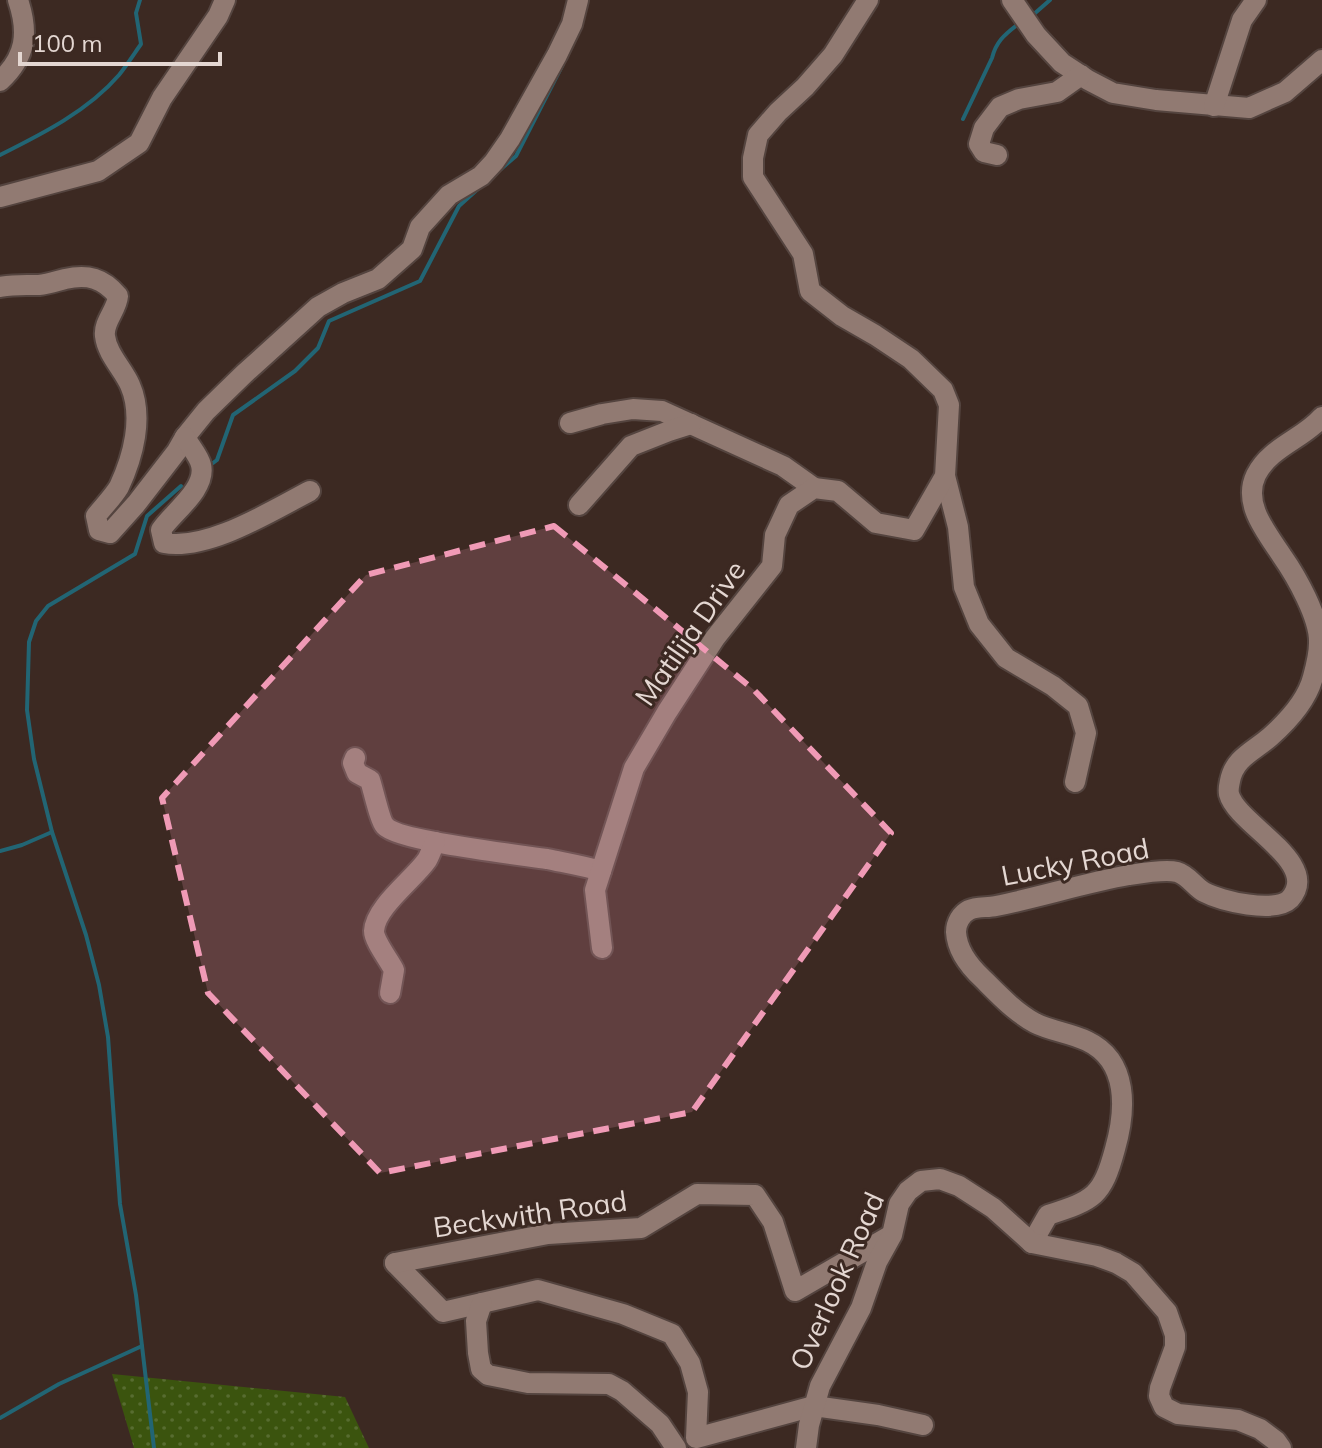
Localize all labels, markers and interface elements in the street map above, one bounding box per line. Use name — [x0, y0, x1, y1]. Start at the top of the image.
scale bar — [20, 16, 220, 66]
text: 100 m — [32, 28, 103, 58]
street label: Matilija Drive — [627, 553, 752, 712]
street label: Lucky Road — [998, 830, 1152, 893]
street label: Beckwith Road — [431, 1183, 629, 1244]
street label: Overlook Road — [782, 1187, 891, 1375]

